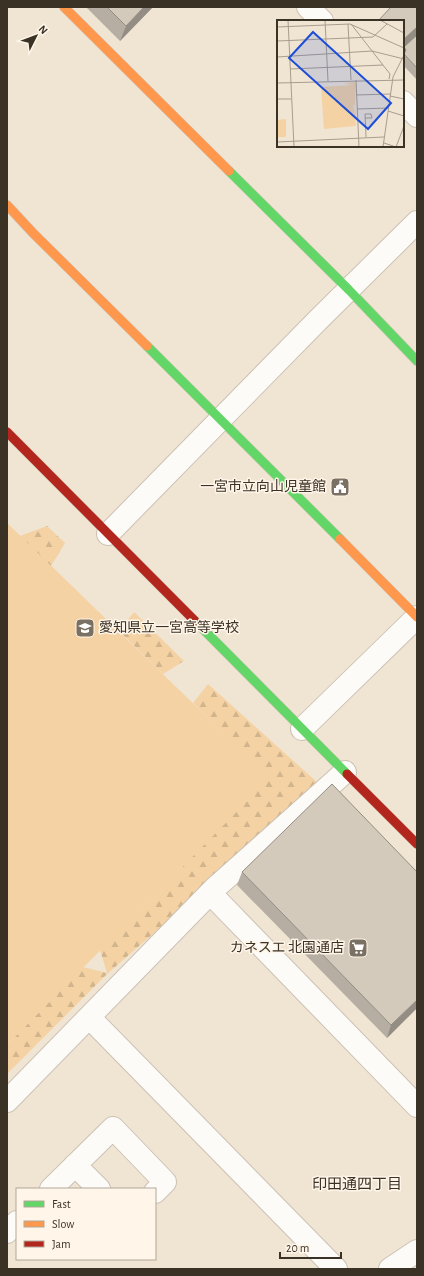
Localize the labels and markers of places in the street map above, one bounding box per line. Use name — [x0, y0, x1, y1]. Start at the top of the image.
public building icon: 一宮市立向山児童館 — [329, 476, 351, 498]
place label: 一宮市立向山児童館 — [200, 479, 326, 494]
school or university icon: 愛知県立一宮高等学校 — [74, 617, 96, 639]
place label: 愛知県立一宮高等学校 — [99, 619, 239, 635]
supermarket icon: カネスエ 北園通店 — [347, 937, 369, 959]
place label: カネスエ 北園通店 — [230, 939, 344, 955]

